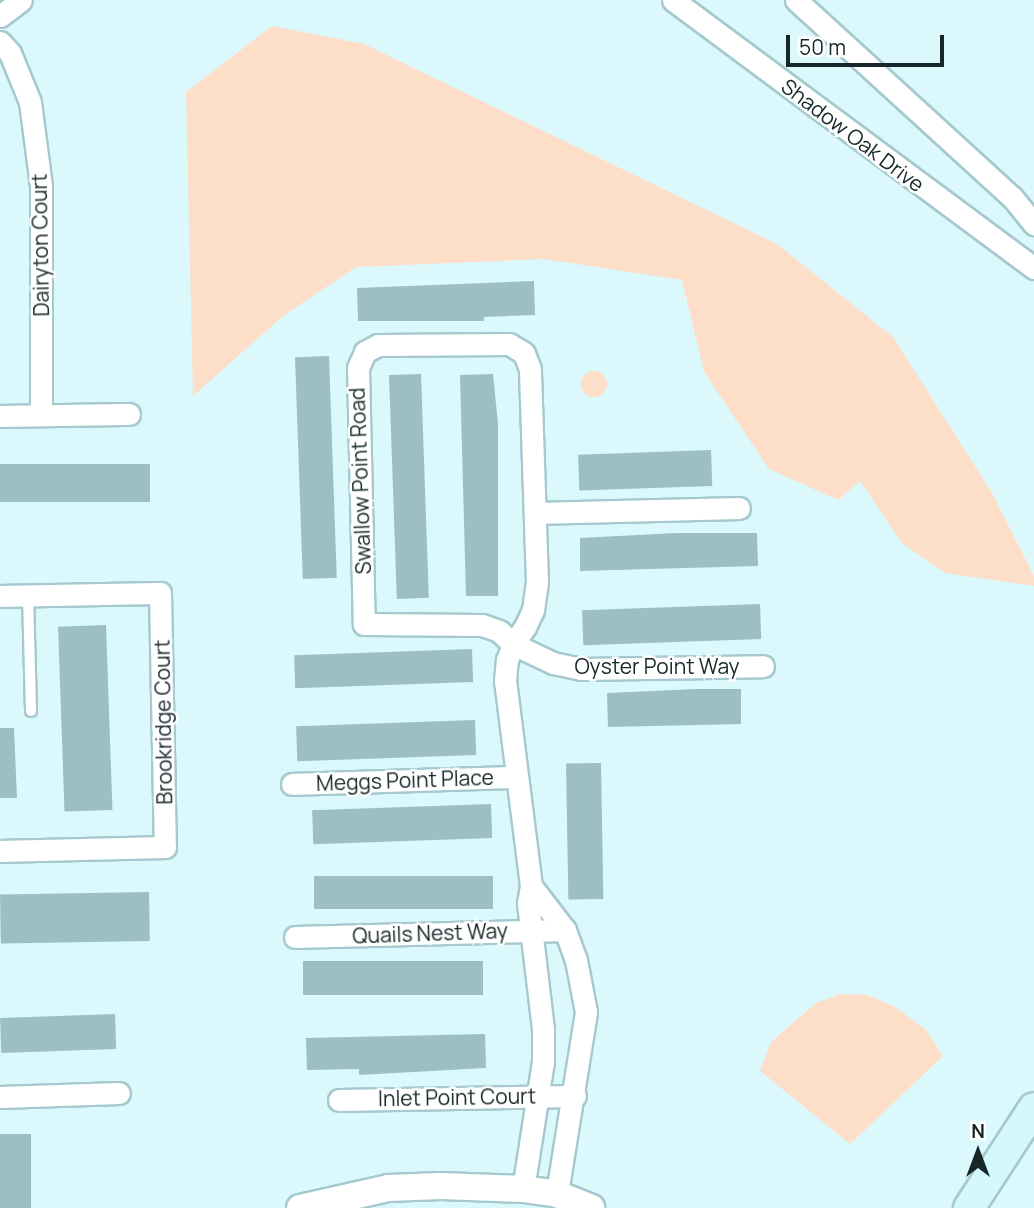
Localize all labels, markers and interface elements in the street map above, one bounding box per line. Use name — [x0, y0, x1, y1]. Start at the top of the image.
scale bar — [789, 21, 946, 65]
text: 50 m — [799, 33, 846, 61]
street label: Shadow Oak Drive — [777, 73, 929, 197]
street label: Dairyton Court — [26, 173, 54, 317]
street label: Swallow Point Road — [344, 387, 376, 575]
street label: Brookridge Court — [149, 639, 177, 805]
street label: Oyster Point Way — [574, 653, 740, 679]
street label: Meggs Point Place — [316, 764, 494, 796]
street label: Quails Nest Way — [352, 918, 508, 948]
street label: Inlet Point Court — [378, 1083, 536, 1111]
north arrow — [943, 1117, 1013, 1187]
text: N — [971, 1118, 985, 1144]

